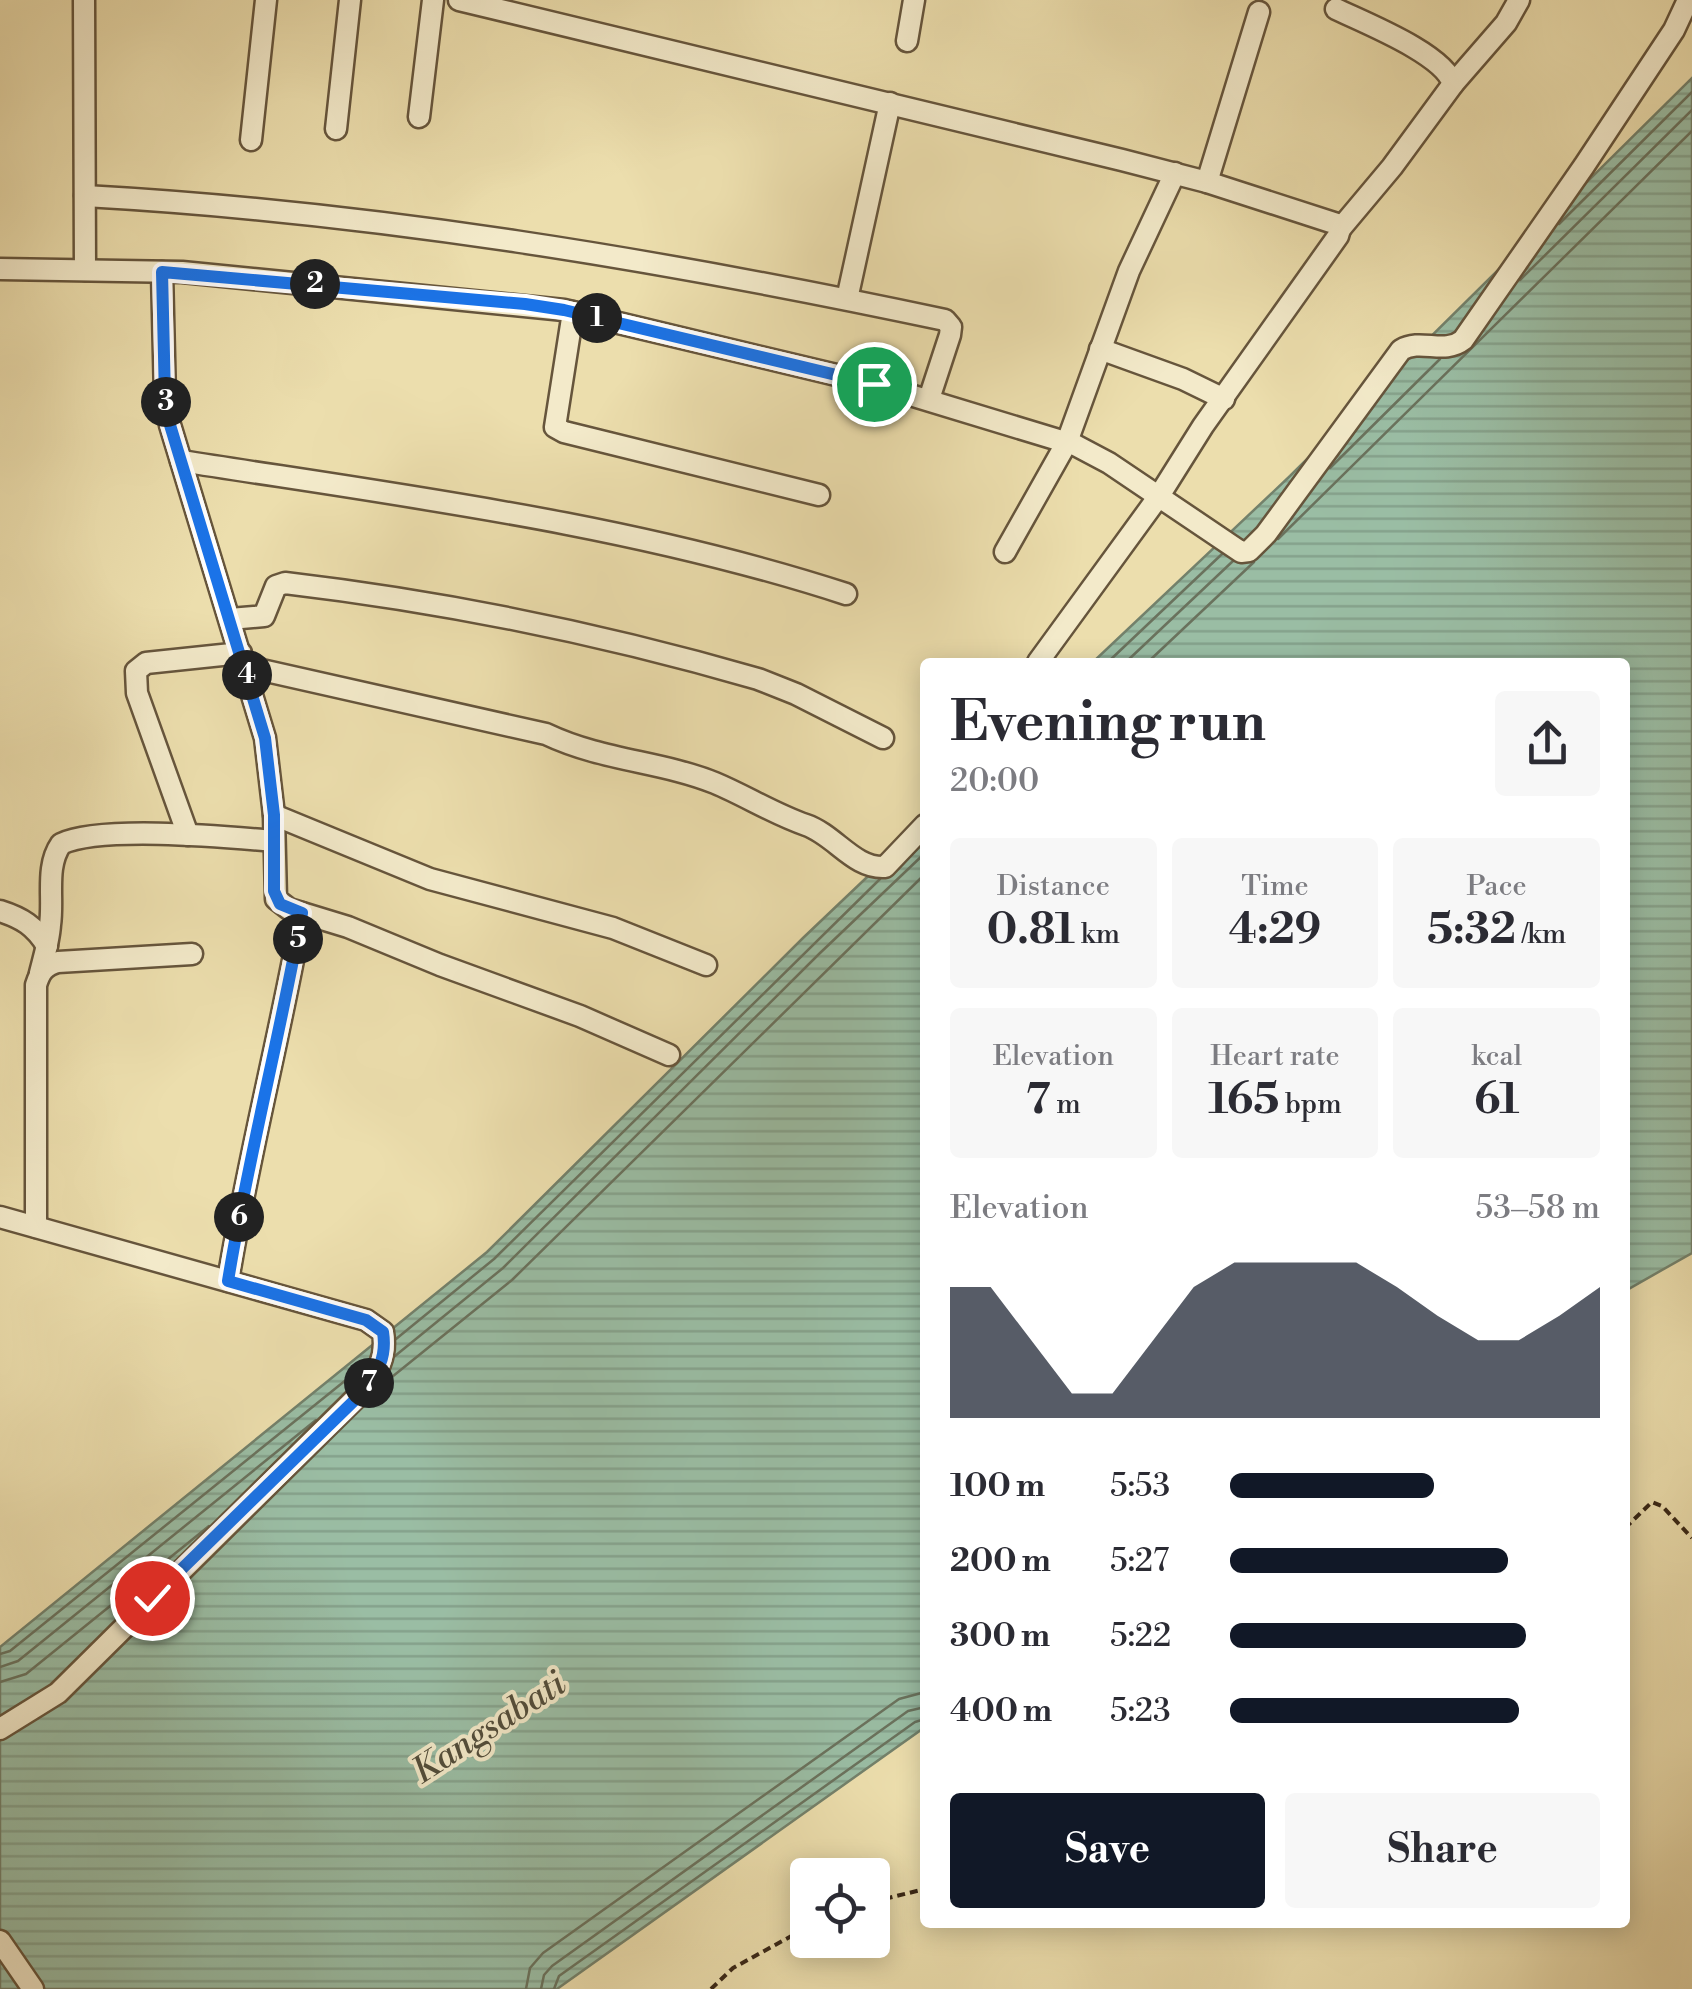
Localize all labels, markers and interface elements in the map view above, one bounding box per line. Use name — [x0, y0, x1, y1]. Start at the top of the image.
pin: 2 — [290, 259, 340, 309]
text: 2 — [306, 266, 324, 301]
pin: 1 — [572, 293, 622, 343]
text: 1 — [590, 300, 604, 335]
pin — [832, 342, 917, 427]
icon: arrive — [847, 357, 902, 412]
pin: 3 — [141, 377, 191, 427]
text: 3 — [158, 384, 174, 419]
pin: 4 — [222, 650, 272, 700]
text: 4 — [238, 657, 256, 692]
text: Evening run — [950, 689, 1266, 758]
button: share — [1495, 691, 1600, 796]
text: 20:00 — [950, 761, 1039, 801]
text: Distance — [997, 869, 1110, 904]
text: Time — [1241, 869, 1309, 904]
text: Pace — [1467, 869, 1527, 904]
text: 0.81 — [987, 904, 1075, 957]
text: 4:29 — [1229, 904, 1321, 957]
text: 5:32 — [1427, 904, 1516, 957]
pin: 5 — [273, 914, 323, 964]
text: km — [1075, 917, 1120, 952]
text: /km — [1516, 917, 1566, 952]
text: 5 — [289, 921, 307, 956]
text: Elevation — [993, 1039, 1114, 1074]
text: Heart rate — [1210, 1039, 1340, 1074]
text: kcal — [1471, 1039, 1522, 1074]
text: 7 — [1026, 1074, 1051, 1127]
text: 165 — [1208, 1074, 1279, 1127]
text: 61 — [1474, 1074, 1519, 1127]
text: m — [1051, 1087, 1081, 1122]
text: bpm — [1279, 1087, 1342, 1122]
text: Elevation — [950, 1188, 1089, 1228]
text: 53–58 m — [1476, 1188, 1600, 1228]
pin: 6 — [214, 1192, 264, 1242]
text: 6 — [230, 1199, 248, 1234]
pin: 7 — [344, 1358, 394, 1408]
text: 7 — [361, 1365, 377, 1400]
text: 100 m — [950, 1466, 1045, 1506]
text: 5:53 — [1110, 1466, 1170, 1506]
text: 200 m — [950, 1541, 1051, 1581]
text: 5:27 — [1110, 1541, 1169, 1581]
pin — [110, 1556, 195, 1641]
icon: check — [125, 1571, 180, 1626]
text: 300 m — [950, 1616, 1050, 1656]
text: 5:22 — [1110, 1616, 1171, 1656]
water label: Kangsabati — [404, 1662, 574, 1794]
text: 400 m — [950, 1691, 1052, 1731]
text: 5:23 — [1110, 1691, 1171, 1731]
button: Save — [950, 1793, 1265, 1908]
button: Share — [1285, 1793, 1600, 1908]
map controls — [790, 1858, 890, 1958]
button: locate — [790, 1858, 890, 1958]

